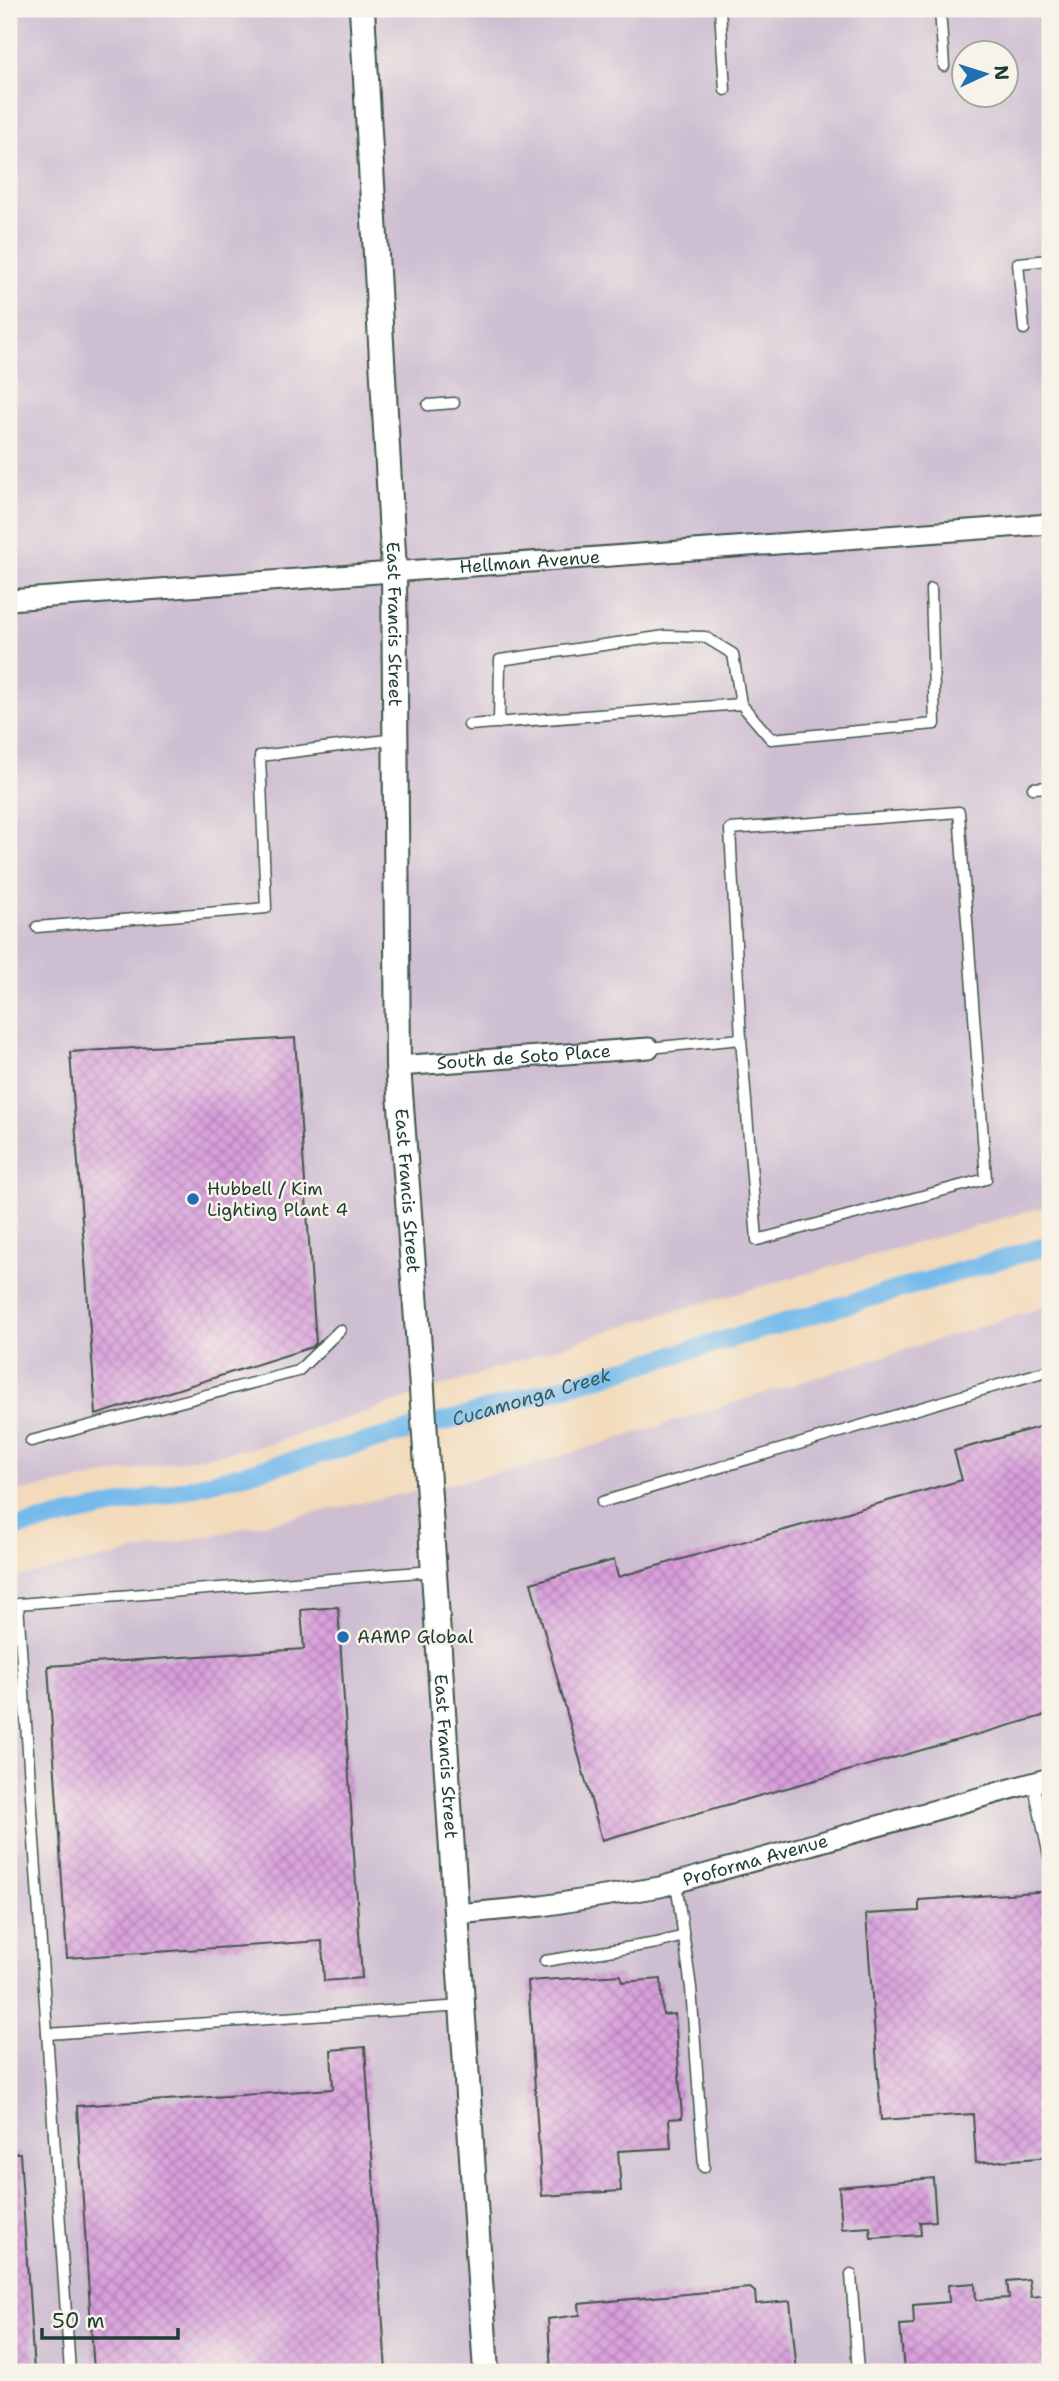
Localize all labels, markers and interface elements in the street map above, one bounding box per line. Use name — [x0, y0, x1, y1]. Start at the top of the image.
north arrow — [950, 38, 1020, 108]
text: N — [988, 64, 1014, 81]
street label: East Francis Street — [380, 541, 407, 707]
street label: Hellman Avenue — [458, 545, 601, 579]
street label: South de Soto Place — [436, 1039, 611, 1075]
street label: East Francis Street — [389, 1108, 425, 1274]
place label: Hubbell / Kim Lighting Plant 4 — [207, 1177, 348, 1222]
marker: Hubbell / Kim Lighting Plant 4 — [185, 1191, 201, 1207]
water label: Cucamonga Creek — [449, 1362, 614, 1431]
place label: AAMP Global — [357, 1625, 474, 1649]
marker: AAMP Global — [335, 1629, 351, 1645]
street label: East Francis Street — [429, 1673, 463, 1840]
street label: Proforma Avenue — [680, 1829, 831, 1892]
scale bar — [42, 2297, 178, 2341]
text: 50 m — [52, 2307, 105, 2335]

